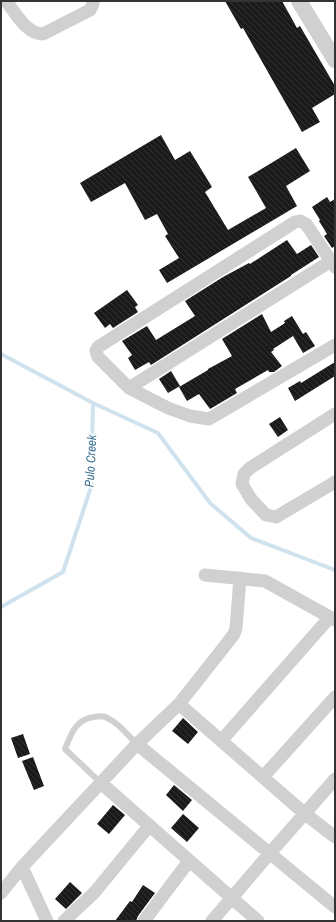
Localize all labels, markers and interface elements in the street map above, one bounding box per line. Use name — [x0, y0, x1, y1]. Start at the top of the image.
water label: Pulo Creek — [81, 434, 100, 488]

